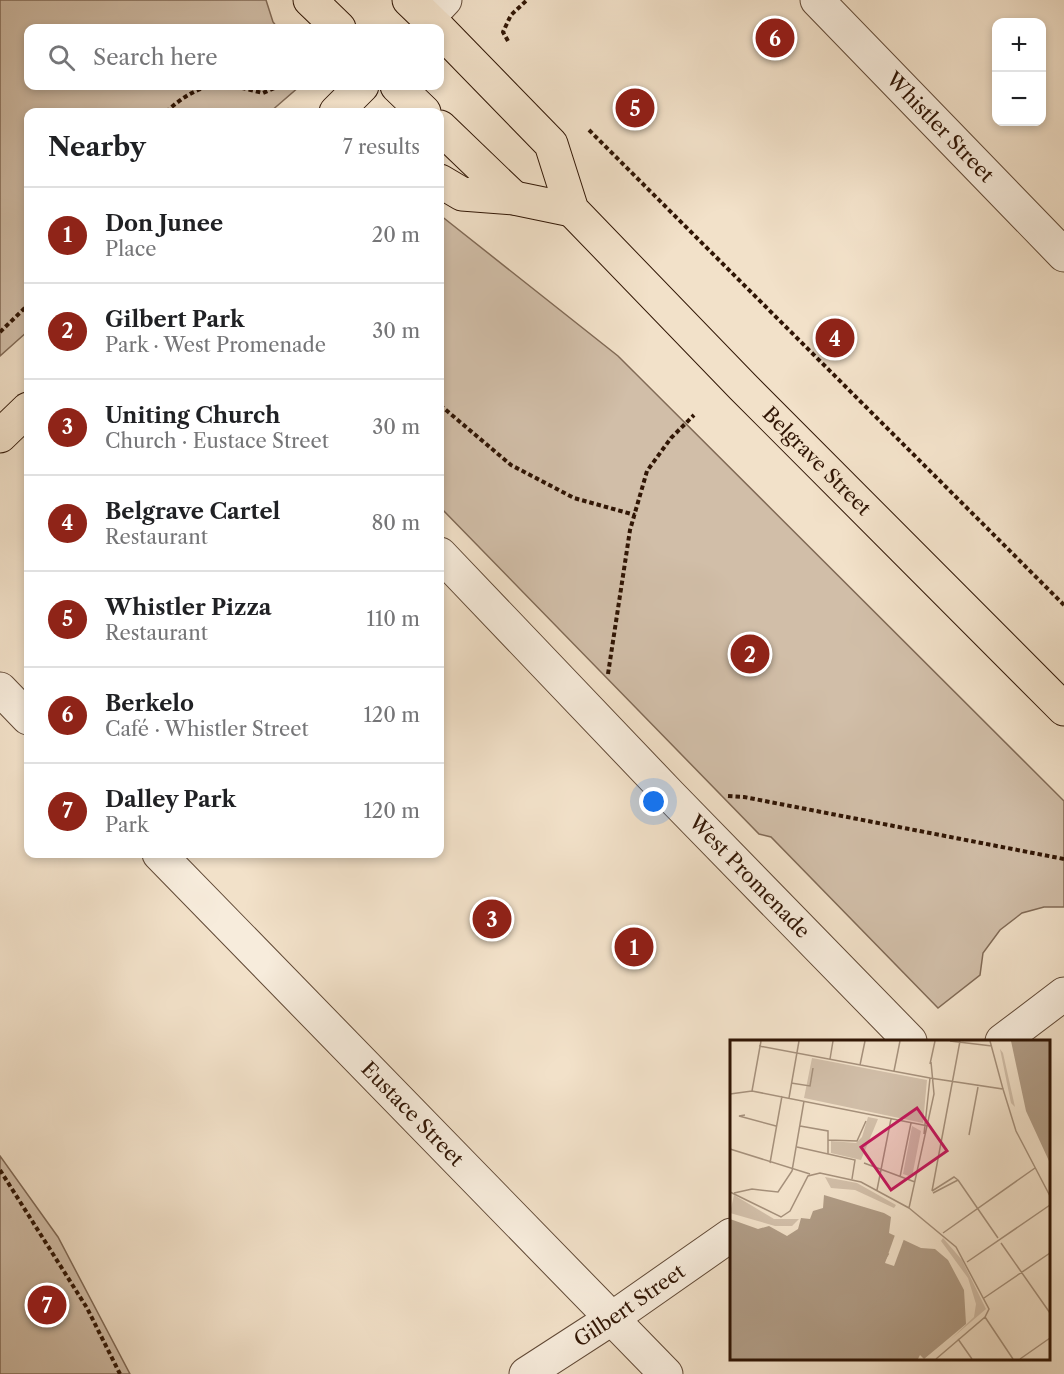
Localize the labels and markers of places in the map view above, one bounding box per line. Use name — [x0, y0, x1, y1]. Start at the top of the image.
pin: 6 — [756, 15, 794, 60]
pin: 5 — [616, 86, 654, 130]
pin: 4 — [816, 316, 854, 360]
pin: 2 — [730, 632, 770, 676]
pin: 3 — [472, 896, 512, 942]
pin: 1 — [614, 924, 654, 970]
pin: 7 — [28, 1282, 66, 1328]

